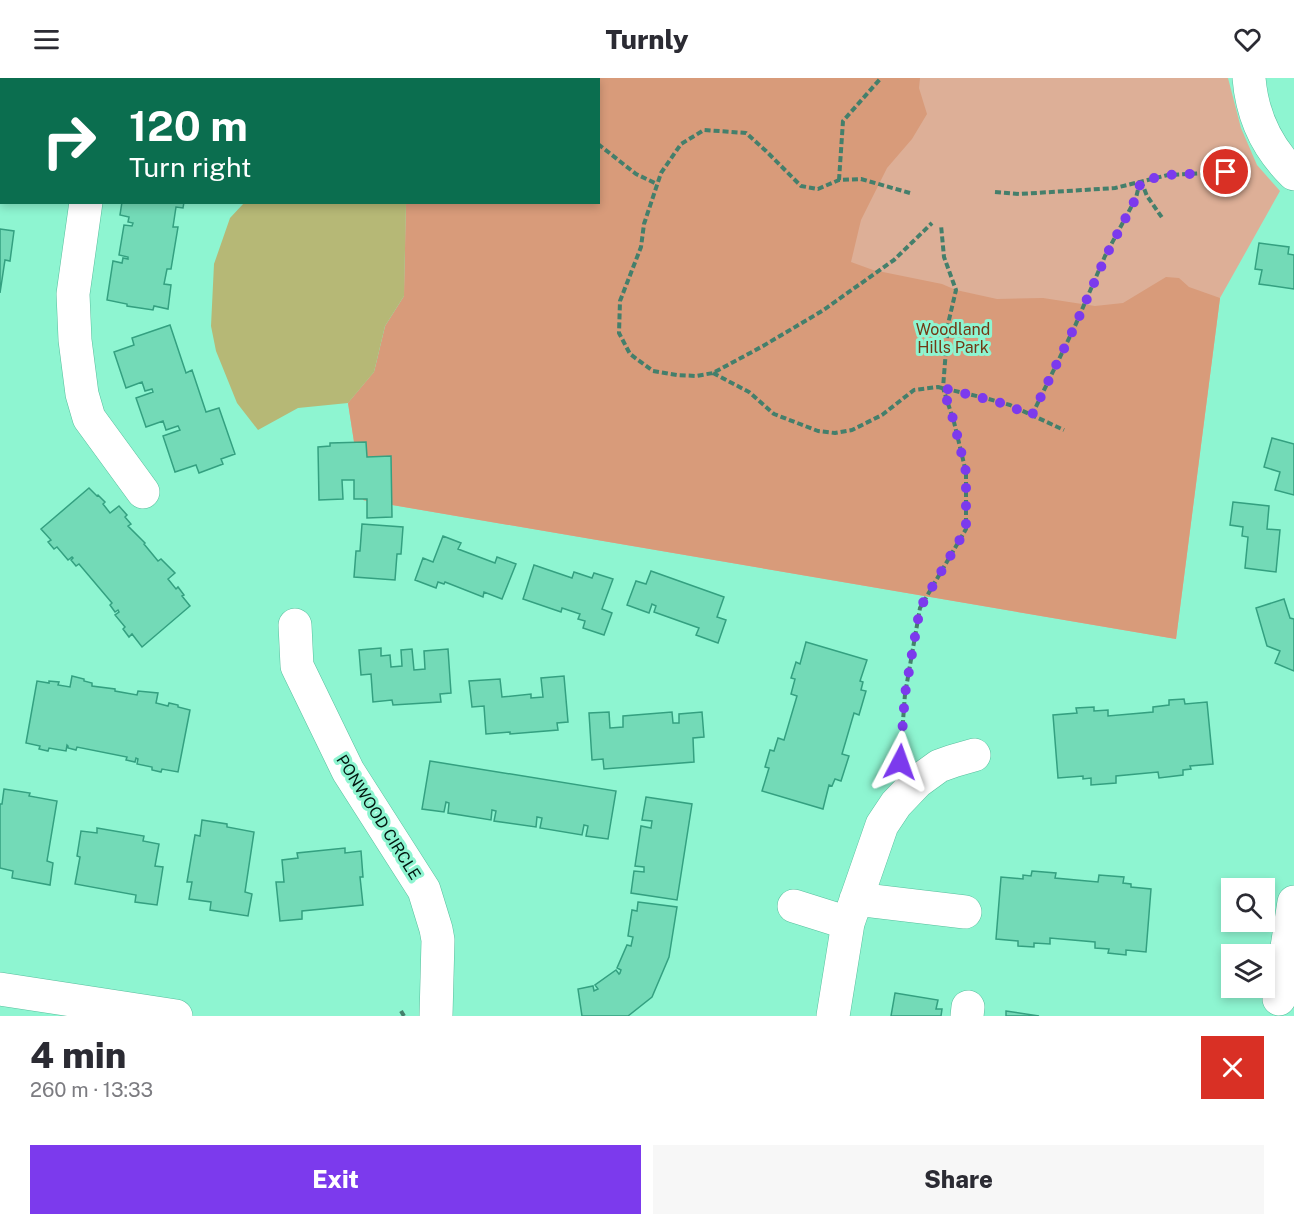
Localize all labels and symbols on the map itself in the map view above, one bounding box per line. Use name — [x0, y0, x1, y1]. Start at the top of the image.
pin — [1200, 146, 1251, 197]
park label: Woodland Hills Park — [916, 320, 990, 357]
position arrow — [868, 730, 932, 794]
street label: PONWOOD CIRCLE — [332, 751, 425, 883]

